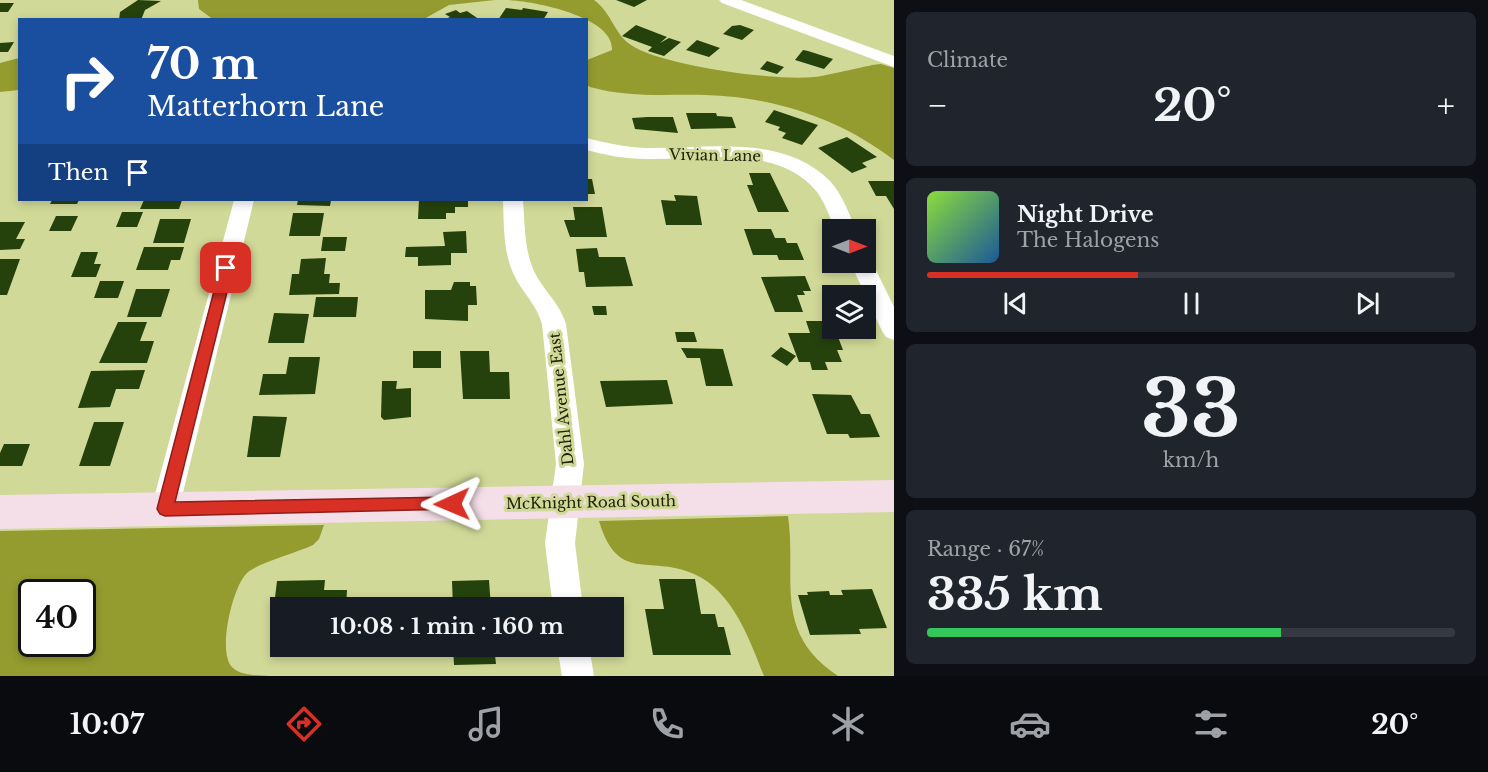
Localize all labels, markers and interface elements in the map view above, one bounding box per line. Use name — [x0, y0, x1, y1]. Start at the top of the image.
text: 70 m — [147, 38, 258, 90]
icon: right — [48, 42, 126, 120]
text: Climate — [927, 48, 1008, 72]
text: 20° — [1153, 77, 1232, 133]
text: − — [927, 85, 948, 126]
text: + — [1437, 85, 1455, 126]
text: Matterhorn Lane — [147, 90, 384, 123]
street label: Vivian Lane — [668, 145, 761, 165]
icon: arrive — [121, 156, 154, 189]
text: Then — [48, 159, 109, 186]
text: Night Drive — [1017, 201, 1154, 228]
north arrow — [822, 219, 876, 273]
map controls — [822, 219, 876, 339]
text: The Halogens — [1017, 228, 1159, 252]
pin — [200, 242, 251, 293]
icon: arrive — [209, 251, 242, 284]
button: layers — [822, 285, 876, 339]
icon: previous — [999, 287, 1032, 320]
icon: pause — [1175, 287, 1208, 320]
icon: next — [1351, 287, 1384, 320]
street label: Dahl Avenue East — [545, 331, 577, 466]
text: 33 — [1141, 360, 1241, 457]
text: km/h — [1163, 448, 1219, 472]
position arrow — [420, 472, 484, 536]
street label: McKnight Road South — [506, 491, 676, 513]
text: Range · 67% — [927, 537, 1044, 561]
text: 335 km — [927, 566, 1103, 622]
speed limit sign: 40 — [18, 579, 96, 657]
text: 10:08 · 1 min · 160 m — [330, 613, 564, 640]
icon: directions — [283, 703, 325, 745]
icon: music — [465, 703, 507, 745]
icon: phone — [646, 703, 688, 745]
icon: climate — [827, 703, 869, 745]
icon: car — [1009, 703, 1051, 745]
icon: filters — [1190, 703, 1232, 745]
text: 10:07 — [70, 708, 144, 741]
text: 20° — [1371, 708, 1418, 741]

